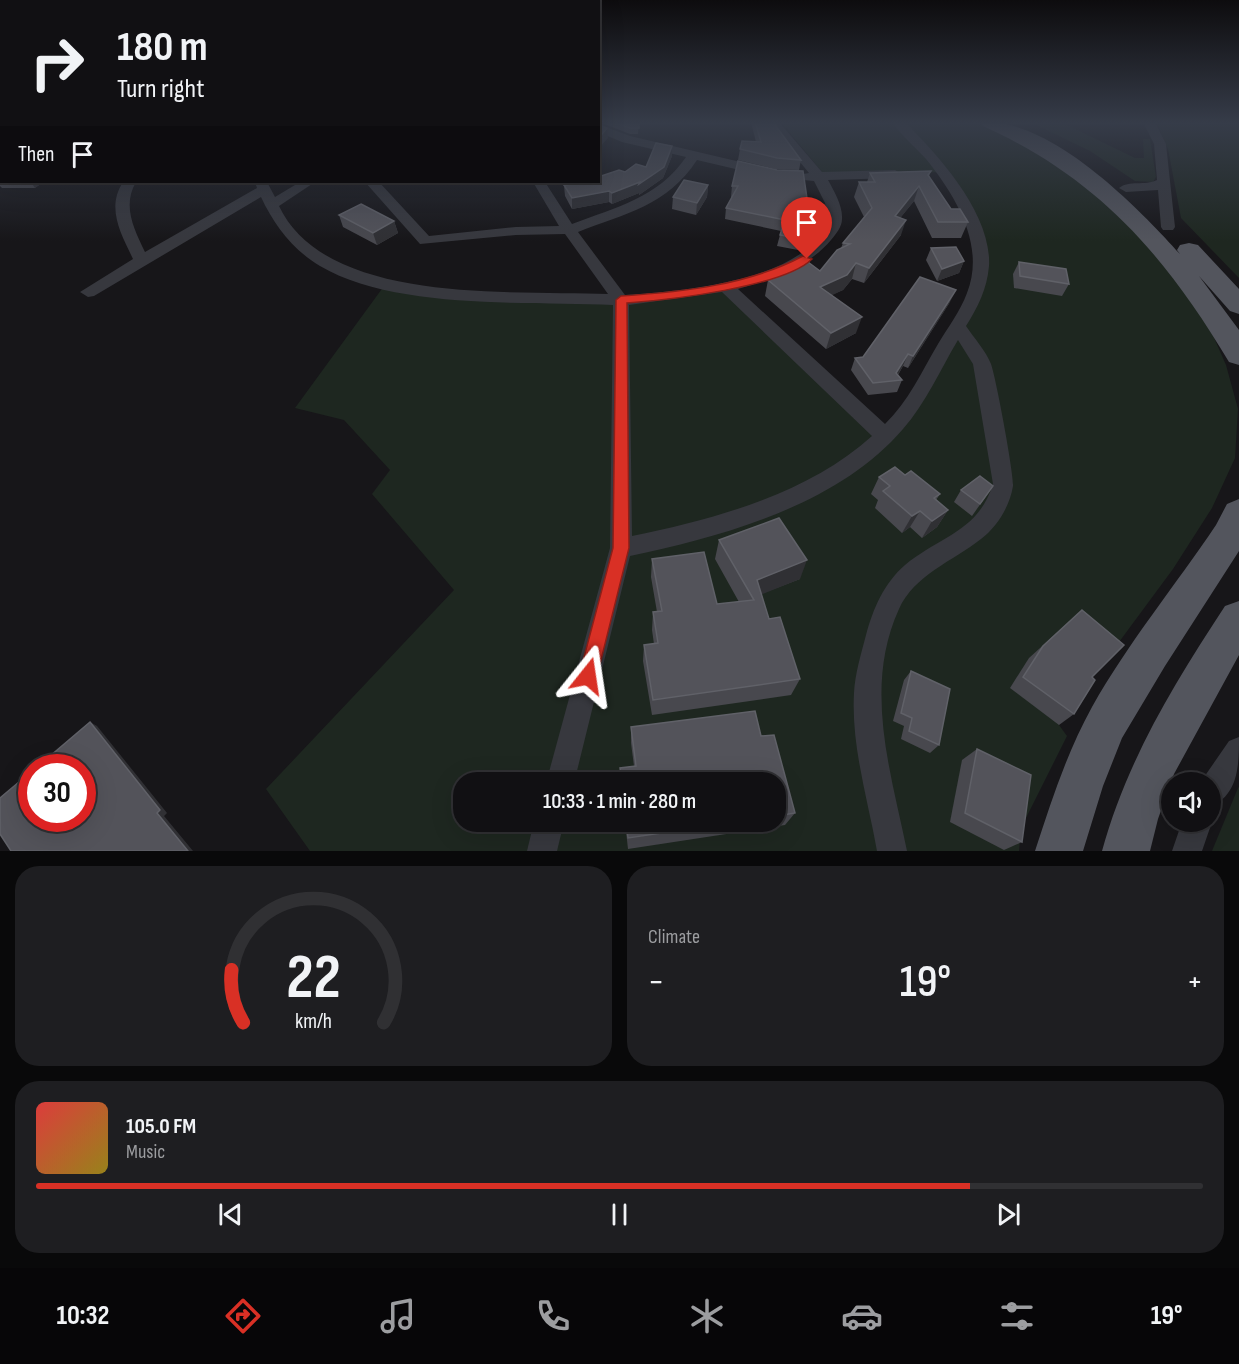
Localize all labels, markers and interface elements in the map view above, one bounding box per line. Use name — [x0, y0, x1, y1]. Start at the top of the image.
text: 180 m — [117, 22, 208, 73]
icon: right — [18, 24, 96, 102]
text: Turn right — [117, 73, 204, 105]
icon: arrive — [66, 138, 99, 171]
text: Then — [18, 141, 54, 168]
pin — [781, 197, 832, 259]
icon: arrive — [790, 206, 823, 239]
position arrow — [556, 644, 620, 708]
speed limit sign: 30 — [18, 754, 96, 832]
map controls — [1161, 772, 1221, 832]
button: sound — [1161, 772, 1221, 832]
text: 10:33 · 1 min · 280 m — [543, 788, 696, 815]
text: Climate — [648, 925, 700, 949]
text: 22 — [286, 941, 341, 1016]
text: 19° — [900, 955, 951, 1010]
text: − — [648, 962, 664, 1002]
text: + — [1187, 962, 1203, 1002]
text: km/h — [295, 1009, 332, 1034]
text: 105.0 FM — [126, 1113, 196, 1140]
text: Music — [126, 1140, 165, 1164]
icon: previous — [214, 1198, 247, 1231]
icon: pause — [603, 1198, 636, 1231]
icon: next — [992, 1198, 1025, 1231]
icon: directions — [222, 1295, 264, 1337]
icon: music — [377, 1295, 419, 1337]
icon: phone — [532, 1295, 574, 1337]
icon: climate — [686, 1295, 728, 1337]
icon: car — [841, 1295, 883, 1337]
icon: filters — [996, 1295, 1038, 1337]
text: 10:32 — [56, 1300, 109, 1332]
text: 19° — [1151, 1300, 1183, 1332]

